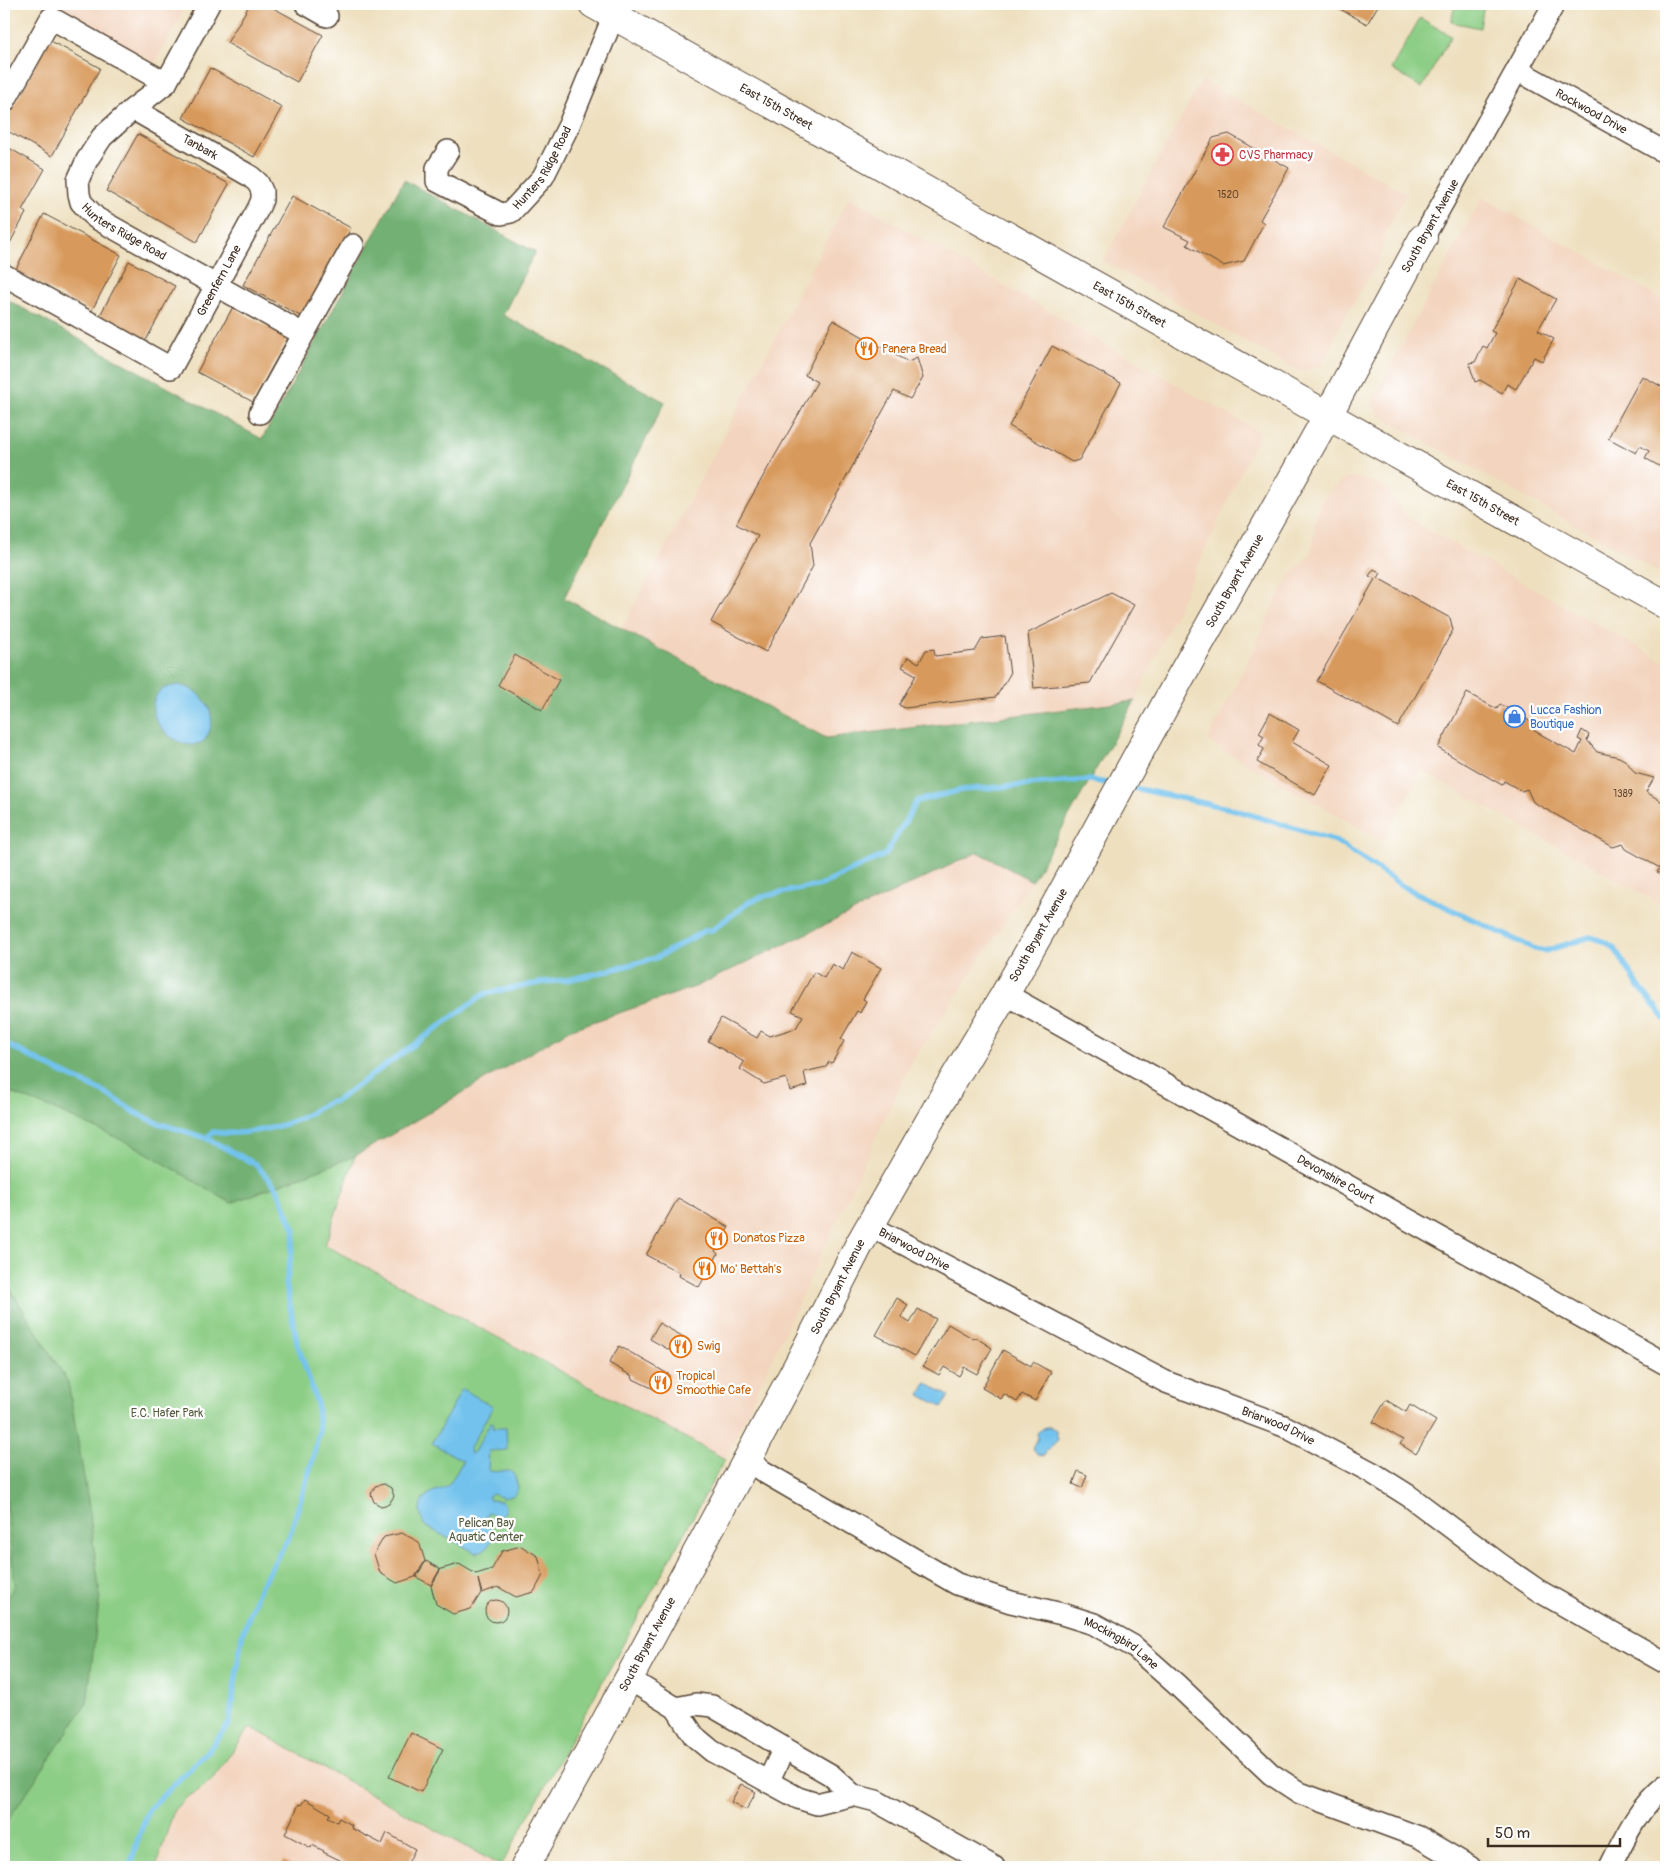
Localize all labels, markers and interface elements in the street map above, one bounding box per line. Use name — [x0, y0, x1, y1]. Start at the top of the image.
street label: East 15th Street — [737, 81, 815, 134]
street label: Rockwood Drive — [1553, 86, 1630, 138]
street label: Hunters Ridge Road — [510, 124, 575, 213]
street label: Tanbark — [179, 131, 220, 163]
pharmacy icon: CVS Pharmacy — [1211, 143, 1235, 167]
place label: CVS Pharmacy — [1239, 148, 1313, 163]
street label: South Bryant Avenue — [1398, 177, 1462, 276]
house number: 1520 — [1217, 189, 1239, 201]
street label: Hunters Ridge Road — [78, 200, 169, 264]
street label: Greenfern Lane — [194, 242, 245, 319]
street label: East 15th Street — [1090, 279, 1169, 332]
restaurant icon: Panera Bread — [854, 337, 878, 361]
place label: Panera Bread — [882, 342, 947, 357]
street label: East 15th Street — [1443, 476, 1522, 529]
street label: South Bryant Avenue — [1203, 532, 1267, 631]
place label: Lucca Fashion Boutique — [1530, 703, 1602, 732]
shop icon: Lucca Fashion Boutique — [1502, 705, 1526, 729]
house number: 1389 — [1613, 788, 1633, 800]
street label: South Bryant Avenue — [1006, 886, 1071, 985]
street label: Devonshire Court — [1294, 1152, 1377, 1207]
street label: Briarwood Drive — [876, 1225, 952, 1275]
restaurant icon: Donatos Pizza — [705, 1226, 729, 1250]
place label: Donatos Pizza — [733, 1231, 805, 1246]
street label: South Bryant Avenue — [808, 1237, 869, 1337]
restaurant icon: Mo' Bettah's — [692, 1257, 716, 1281]
place label: Mo' Bettah's — [720, 1262, 782, 1277]
restaurant icon: Swig — [669, 1334, 693, 1358]
place label: Swig — [697, 1339, 720, 1354]
place label: Tropical Smoothie Cafe — [676, 1369, 751, 1398]
restaurant icon: Tropical Smoothie Cafe — [648, 1371, 672, 1395]
street label: Briarwood Drive — [1239, 1404, 1317, 1449]
park label: E.C. Hafer Park — [131, 1406, 203, 1421]
park label: Pelican Bay Aquatic Center — [448, 1516, 524, 1545]
street label: South Bryant Avenue — [616, 1595, 679, 1694]
street label: Mockingbird Lane — [1082, 1614, 1161, 1673]
scale bar — [1488, 1816, 1620, 1848]
text: 50 m — [1495, 1824, 1530, 1843]

